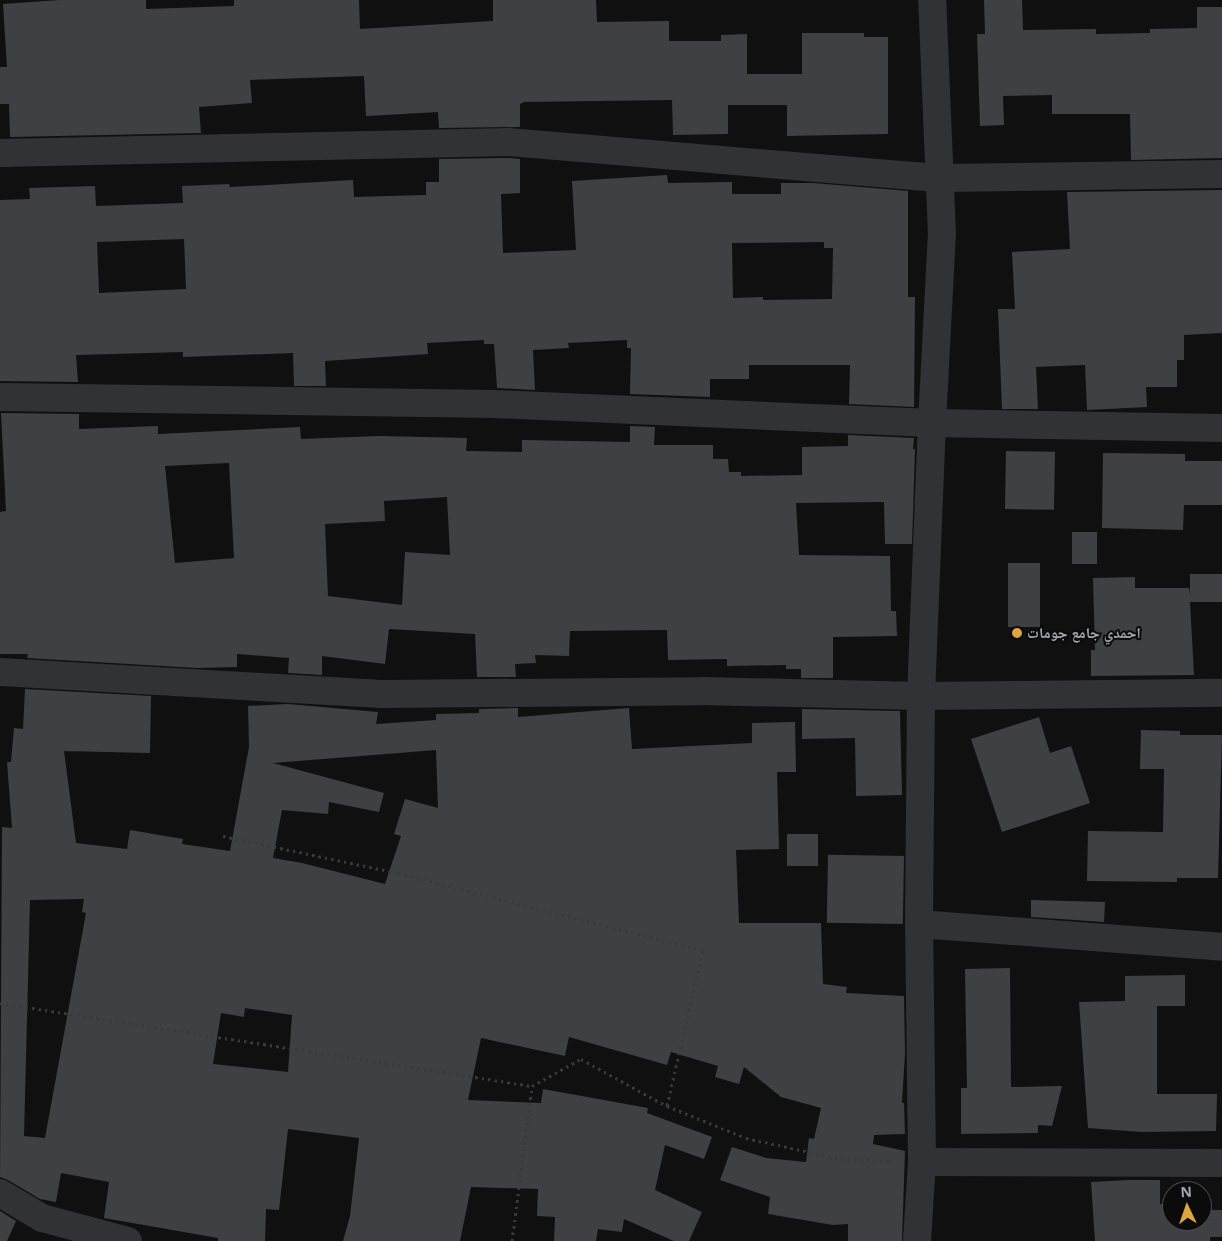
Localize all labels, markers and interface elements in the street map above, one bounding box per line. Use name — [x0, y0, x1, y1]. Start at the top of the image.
place label: احمدي جامع جومات — [1027, 624, 1141, 642]
marker: احمدي جامع جومات — [1011, 627, 1023, 639]
north arrow — [1162, 1181, 1212, 1231]
text: N — [1180, 1182, 1192, 1201]

